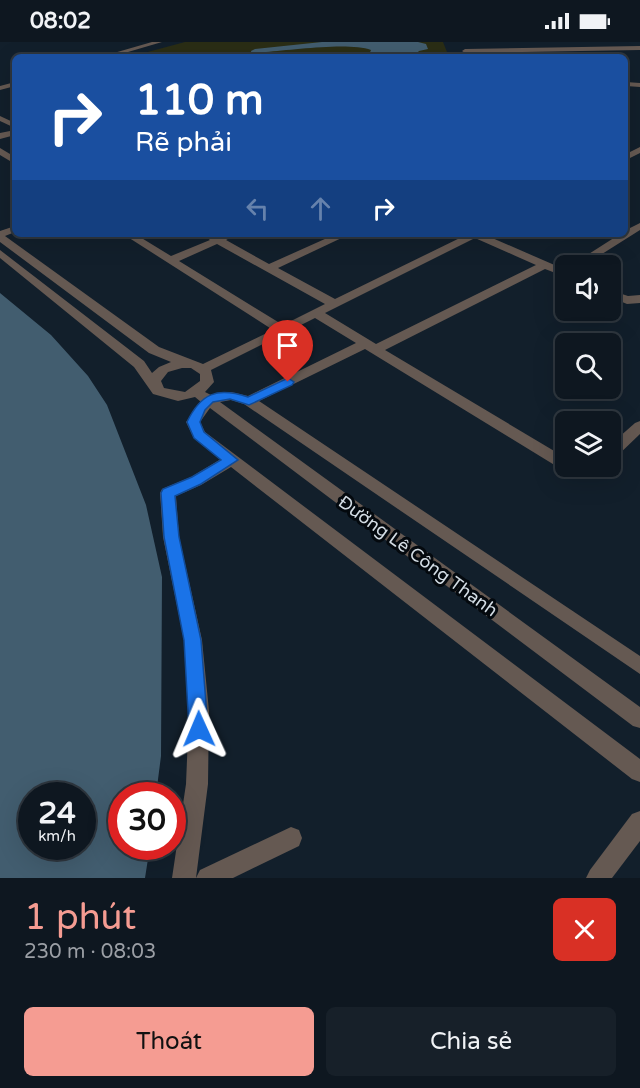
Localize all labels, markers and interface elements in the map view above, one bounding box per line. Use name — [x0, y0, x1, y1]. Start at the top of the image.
text: 08:02 — [30, 8, 91, 34]
text: 110 m — [135, 75, 264, 126]
icon: right — [36, 78, 114, 156]
text: Rẽ phải — [135, 126, 232, 159]
icon: left — [241, 192, 274, 225]
icon: ahead — [304, 192, 337, 225]
icon: right — [367, 192, 400, 225]
map controls — [555, 255, 621, 477]
button: sound — [555, 255, 621, 321]
pin — [262, 320, 313, 382]
icon: arrive — [271, 329, 304, 362]
button: search — [555, 333, 621, 399]
button: layers — [555, 411, 621, 477]
street label: Đường Lê Công Thanh — [334, 491, 502, 621]
position arrow — [167, 697, 231, 761]
speed limit sign: 30 — [108, 782, 186, 860]
text: 24 — [38, 795, 76, 832]
text: km/h — [38, 827, 76, 845]
text: 1 phút — [24, 896, 136, 939]
button: close — [553, 898, 616, 961]
text: 230 m · 08:03 — [24, 940, 156, 964]
button: Thoát — [24, 1007, 314, 1076]
button: Chia sẻ — [326, 1007, 616, 1076]

